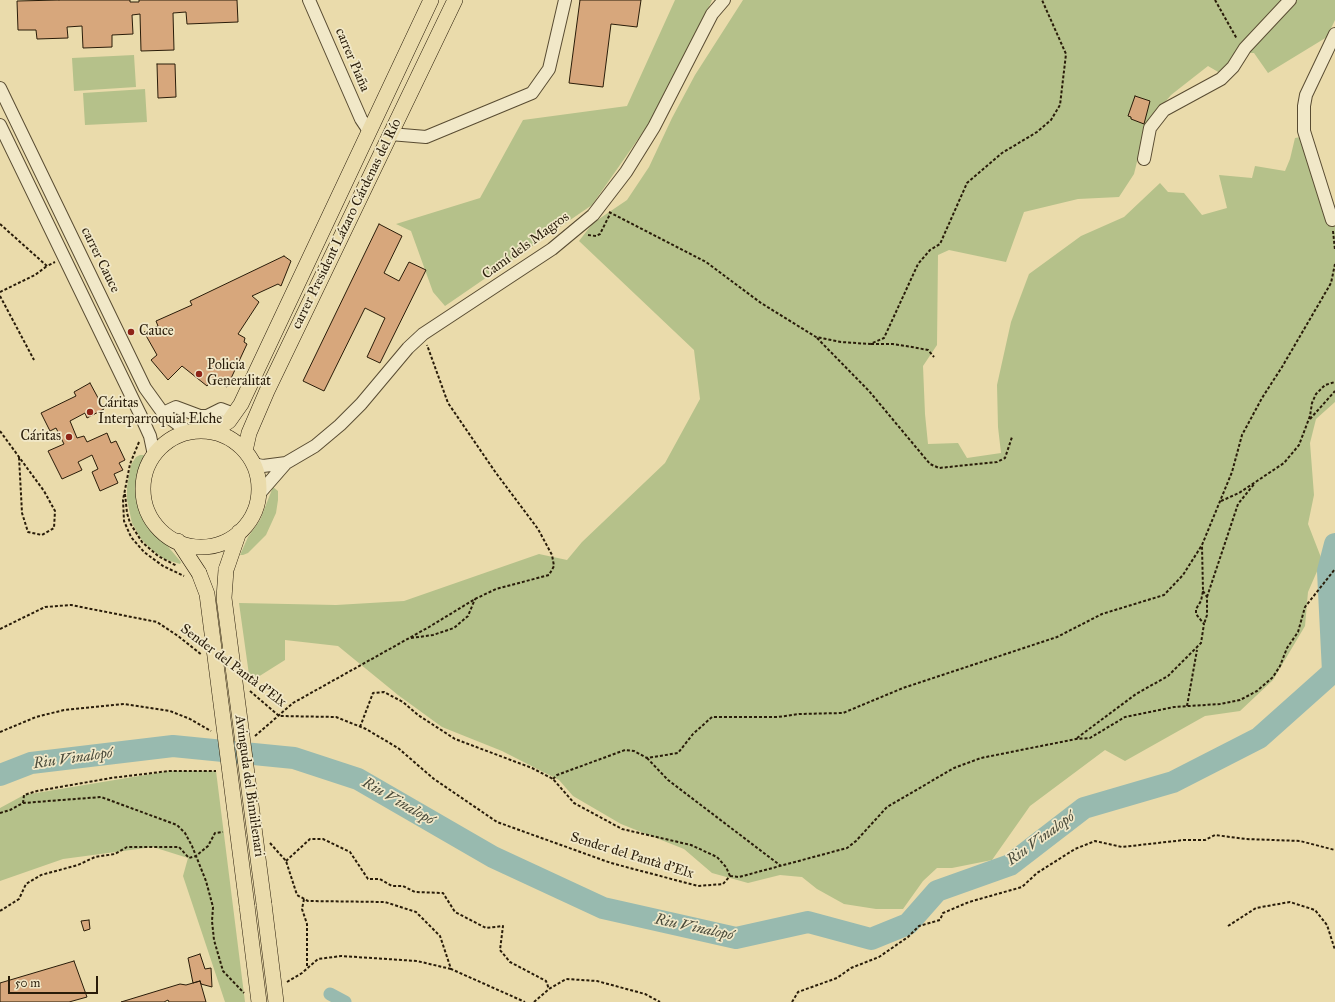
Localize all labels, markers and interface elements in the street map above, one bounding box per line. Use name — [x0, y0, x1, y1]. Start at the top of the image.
street label: carrer Piaña — [331, 26, 373, 94]
street label: carrer President Lázaro Cárdenas del Río — [289, 116, 405, 332]
street label: Camí dels Magros — [479, 209, 573, 283]
street label: carrer Cauce — [77, 224, 123, 296]
place label: Cauce — [139, 324, 174, 340]
marker: Cauce — [126, 327, 136, 337]
place label: Policia Generalitat — [207, 358, 271, 390]
marker: Policia Generalitat — [194, 369, 204, 379]
place label: Cáritas Interparroquial Elche — [98, 396, 222, 428]
marker: Cáritas Interparroquial Elche — [85, 407, 95, 417]
place label: Cáritas — [21, 429, 61, 445]
marker: Cáritas — [64, 432, 74, 442]
street label: Sender del Pantà d'Elx — [177, 621, 289, 711]
street label: Avinguda del Bimil·lenari — [231, 714, 267, 858]
water label: Riu Vinalopó — [32, 745, 114, 773]
water label: Riu Vinalopó — [359, 774, 437, 830]
water label: Riu Vinalopó — [1003, 808, 1079, 870]
street label: Sender del Pantà d'Elx — [568, 829, 696, 883]
water label: Riu Vinalopó — [653, 911, 735, 945]
scale bar — [10, 968, 100, 994]
text: 50 m — [15, 976, 40, 990]

